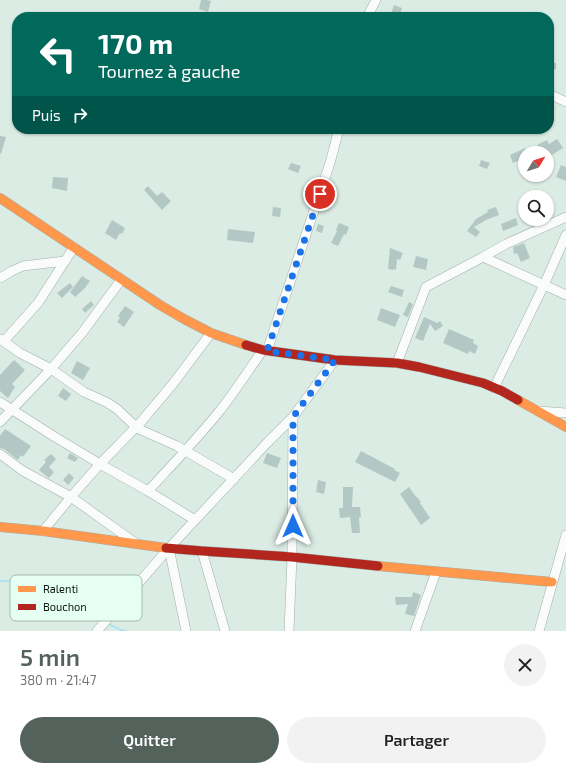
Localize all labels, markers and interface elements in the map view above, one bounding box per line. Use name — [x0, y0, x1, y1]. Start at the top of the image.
text: 170 m — [98, 26, 173, 60]
icon: left — [32, 28, 84, 80]
text: Tournez à gauche — [98, 60, 240, 82]
icon: right — [69, 104, 91, 126]
text: Puis — [32, 106, 61, 124]
north arrow — [518, 146, 554, 182]
map controls — [518, 146, 554, 226]
pin — [303, 177, 337, 211]
icon: arrive — [309, 183, 331, 205]
button: search — [518, 190, 554, 226]
position arrow — [272, 505, 314, 547]
legend — [10, 575, 142, 621]
text: Ralenti — [43, 582, 78, 595]
text: Bouchon — [43, 600, 87, 613]
text: 5 min — [20, 642, 80, 671]
button: close — [504, 644, 546, 686]
text: 380 m · 21:47 — [20, 672, 96, 688]
button: Quitter — [20, 717, 279, 763]
button: Partager — [287, 717, 546, 763]

